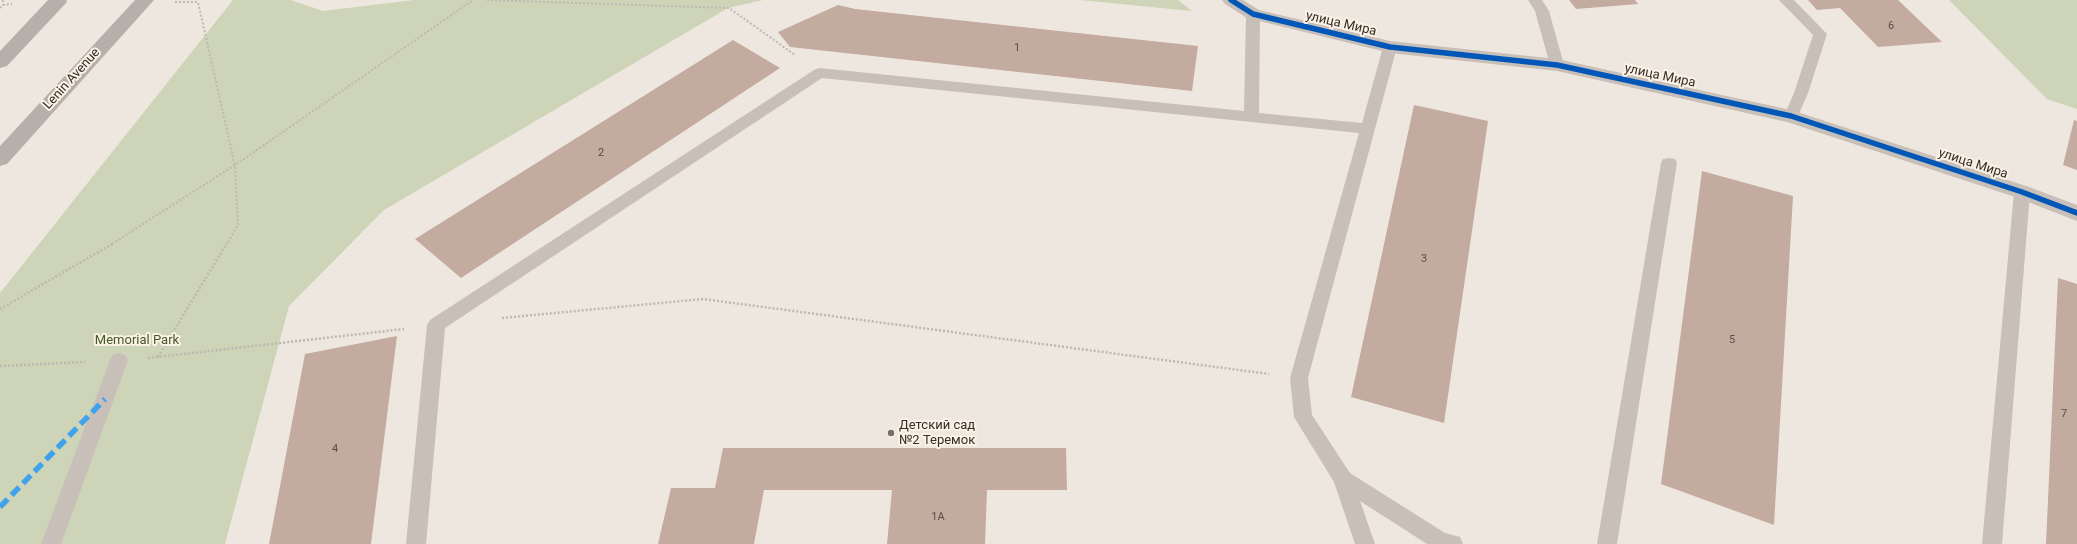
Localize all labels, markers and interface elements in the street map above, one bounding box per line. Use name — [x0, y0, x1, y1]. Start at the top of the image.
street label: улица Мира — [1304, 8, 1378, 40]
house number: 6 — [1888, 19, 1894, 33]
house number: 1 — [1014, 41, 1020, 55]
street label: Lenin Avenue — [40, 45, 104, 113]
street label: улица Мира — [1623, 61, 1697, 91]
street label: улица Мира — [1936, 145, 2010, 183]
house number: 2 — [598, 146, 604, 160]
house number: 3 — [1421, 252, 1427, 266]
park label: Memorial Park — [95, 333, 179, 349]
house number: 5 — [1729, 333, 1735, 347]
house number: 7 — [2061, 407, 2067, 421]
place label: Детский сад №2 Теремок — [899, 418, 975, 449]
marker: Детский сад №2 Теремок — [886, 428, 896, 438]
house number: 4 — [332, 442, 338, 456]
house number: 1А — [931, 510, 945, 524]

